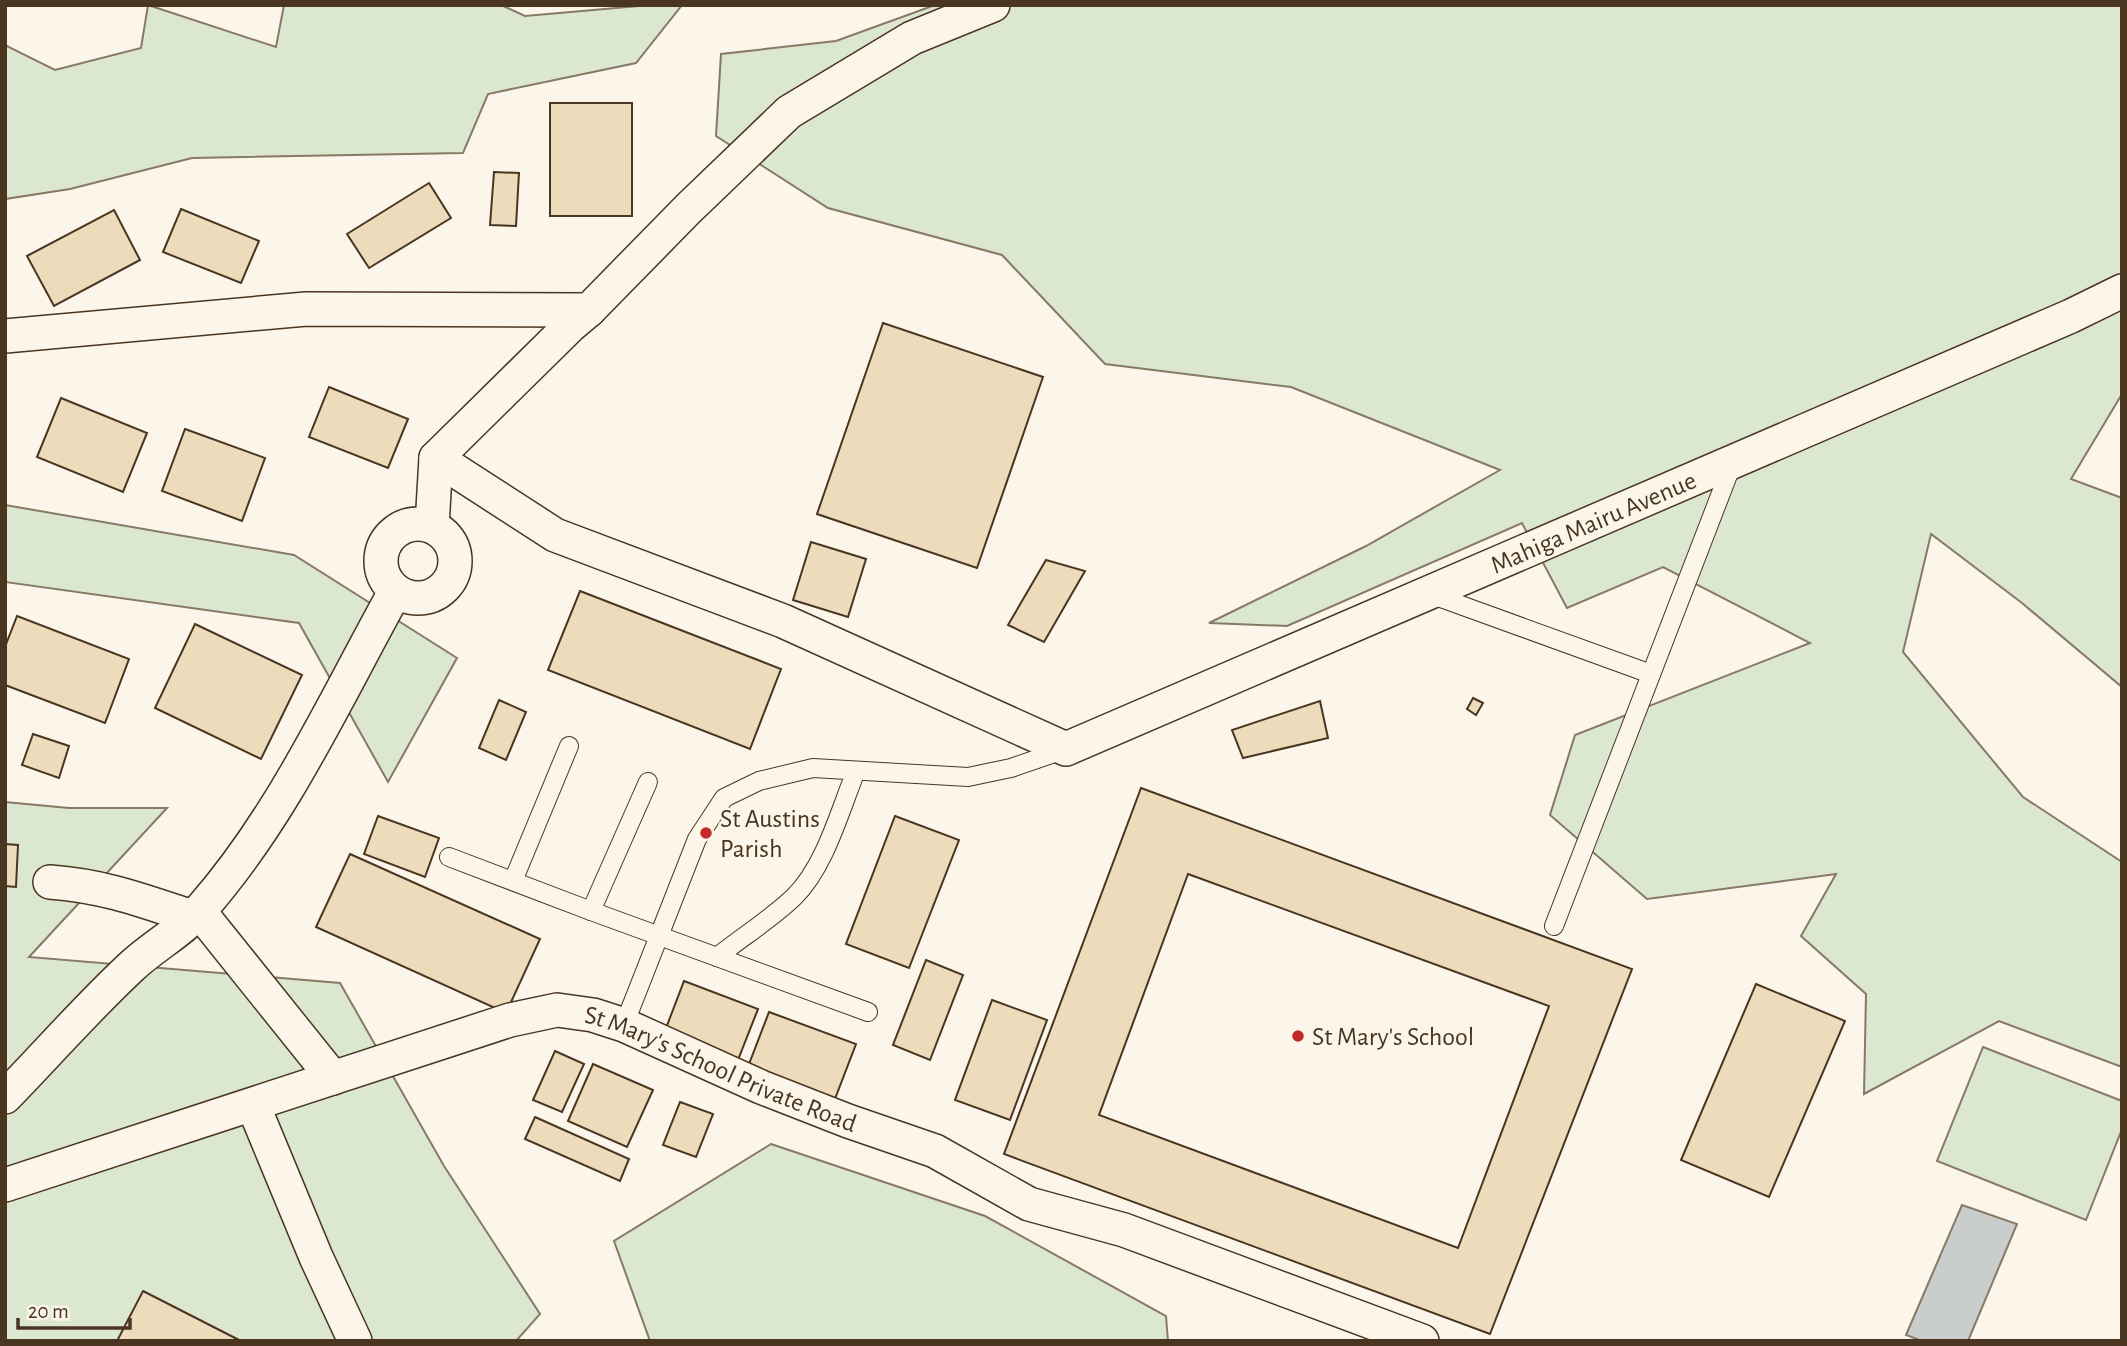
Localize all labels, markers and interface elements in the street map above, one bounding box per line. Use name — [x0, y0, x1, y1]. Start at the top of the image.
street label: Mahiga Mairu Avenue — [1487, 467, 1700, 578]
place label: St Austins Parish — [720, 806, 820, 862]
marker: St Austins Parish — [698, 825, 714, 841]
street label: St Mary's School Private Road — [583, 1002, 860, 1137]
place label: St Mary's School — [1312, 1024, 1474, 1050]
marker: St Mary's School — [1290, 1028, 1306, 1044]
scale bar — [18, 1286, 130, 1330]
text: 20 m — [28, 1301, 69, 1322]

